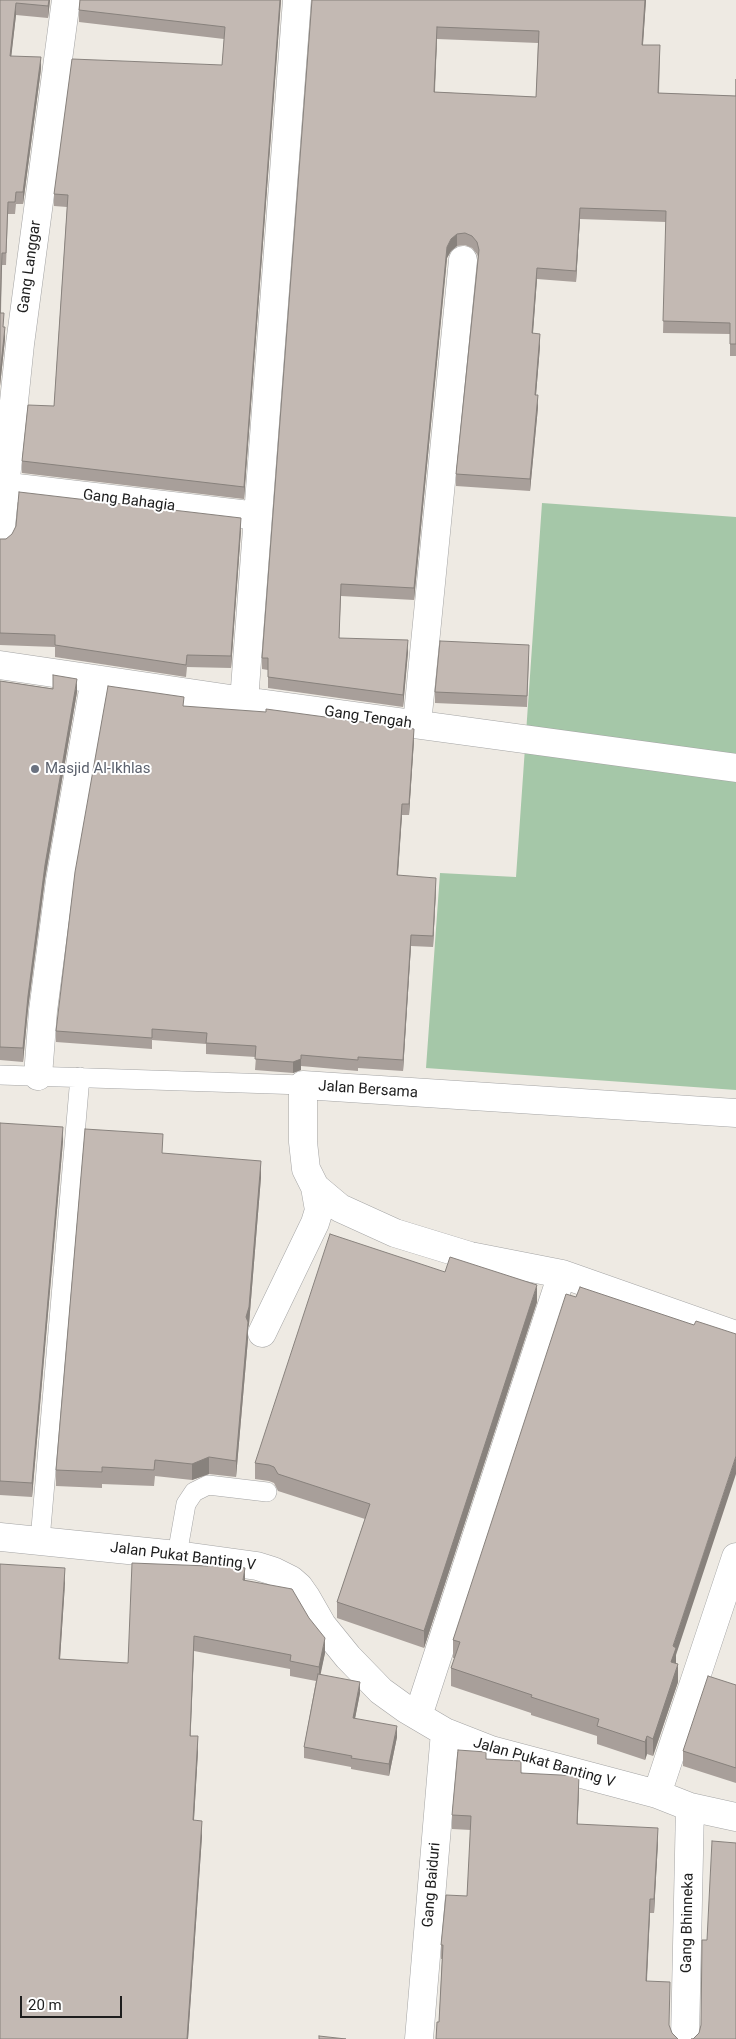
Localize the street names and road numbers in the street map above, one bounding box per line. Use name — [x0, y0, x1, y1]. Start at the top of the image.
street label: Gang Langgar — [15, 219, 45, 315]
street label: Gang Bahagia — [82, 486, 176, 516]
street label: Gang Tengah — [323, 703, 413, 733]
street label: Jalan Bersama — [318, 1078, 418, 1102]
street label: Jalan Pukat Banting V — [109, 1539, 257, 1575]
street label: Jalan Pukat Banting V — [471, 1734, 617, 1792]
street label: Gang Baiduri — [419, 1842, 445, 1928]
street label: Gang Bhinneka — [678, 1873, 698, 1973]

